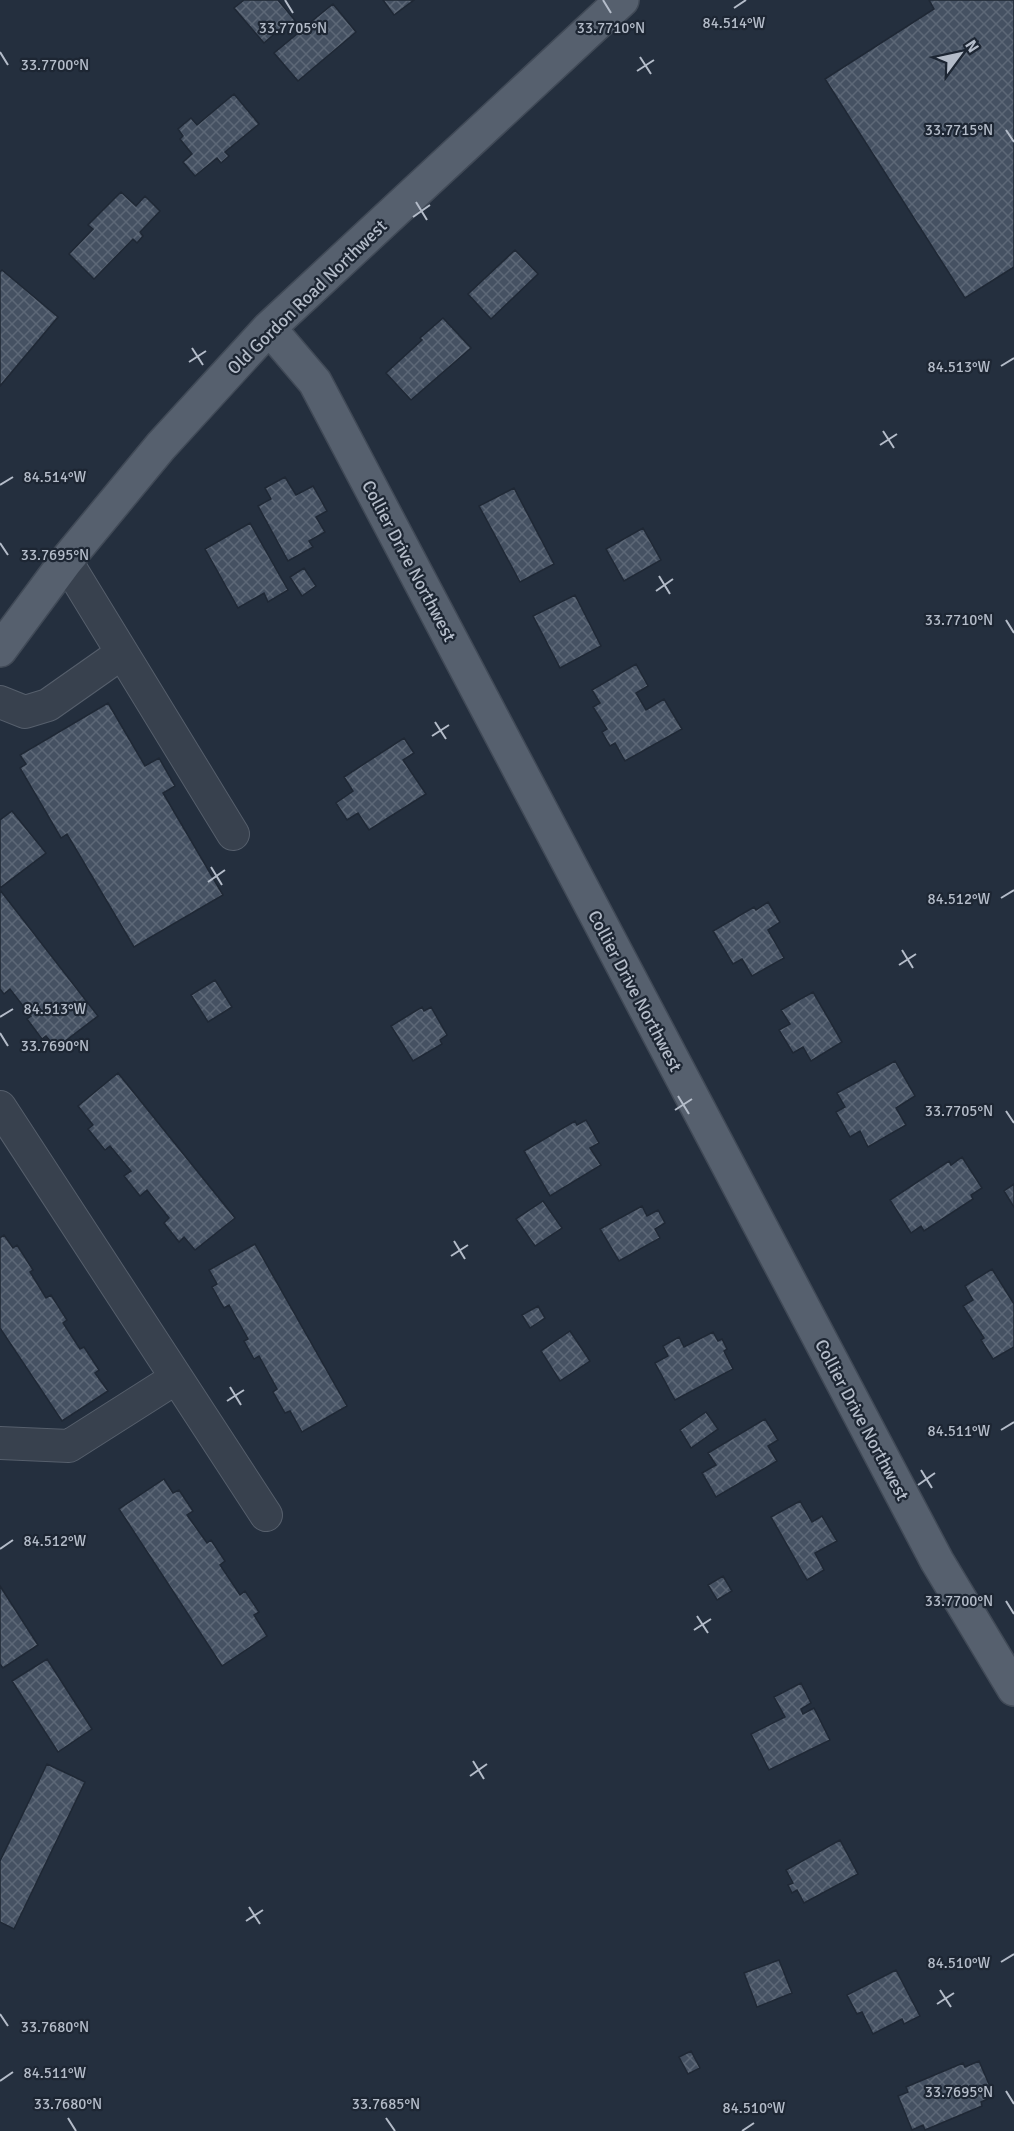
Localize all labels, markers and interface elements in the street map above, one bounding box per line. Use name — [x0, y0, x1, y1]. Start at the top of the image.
text: 84.514°W — [703, 14, 766, 32]
text: 33.7705°N — [259, 19, 327, 37]
text: 33.7710°N — [577, 19, 645, 37]
north arrow — [930, 24, 990, 84]
text: N — [960, 36, 983, 56]
text: 33.7700°N — [21, 56, 89, 74]
text: 33.7715°N — [925, 121, 993, 139]
street label: Old Gordon Road Northwest — [223, 215, 391, 379]
text: 84.513°W — [928, 358, 991, 376]
text: 84.514°W — [24, 468, 87, 486]
street label: Collier Drive Northwest — [357, 477, 461, 645]
text: 33.7695°N — [21, 546, 89, 564]
text: 33.7710°N — [925, 611, 993, 629]
text: 84.512°W — [928, 890, 991, 908]
street label: Collier Drive Northwest — [583, 907, 687, 1075]
text: 84.513°W — [24, 1000, 87, 1018]
text: 33.7690°N — [21, 1037, 89, 1055]
text: 33.7705°N — [925, 1102, 993, 1120]
street label: Collier Drive Northwest — [810, 1336, 914, 1504]
text: 84.511°W — [928, 1422, 991, 1440]
text: 84.512°W — [24, 1532, 87, 1550]
text: 33.7700°N — [925, 1592, 993, 1610]
text: 84.510°W — [928, 1954, 991, 1972]
text: 33.7680°N — [21, 2018, 89, 2036]
text: 84.511°W — [24, 2064, 87, 2082]
text: 33.7695°N — [925, 2083, 993, 2101]
text: 33.7680°N — [34, 2095, 102, 2113]
text: 33.7685°N — [352, 2095, 420, 2113]
text: 84.510°W — [723, 2099, 786, 2117]

